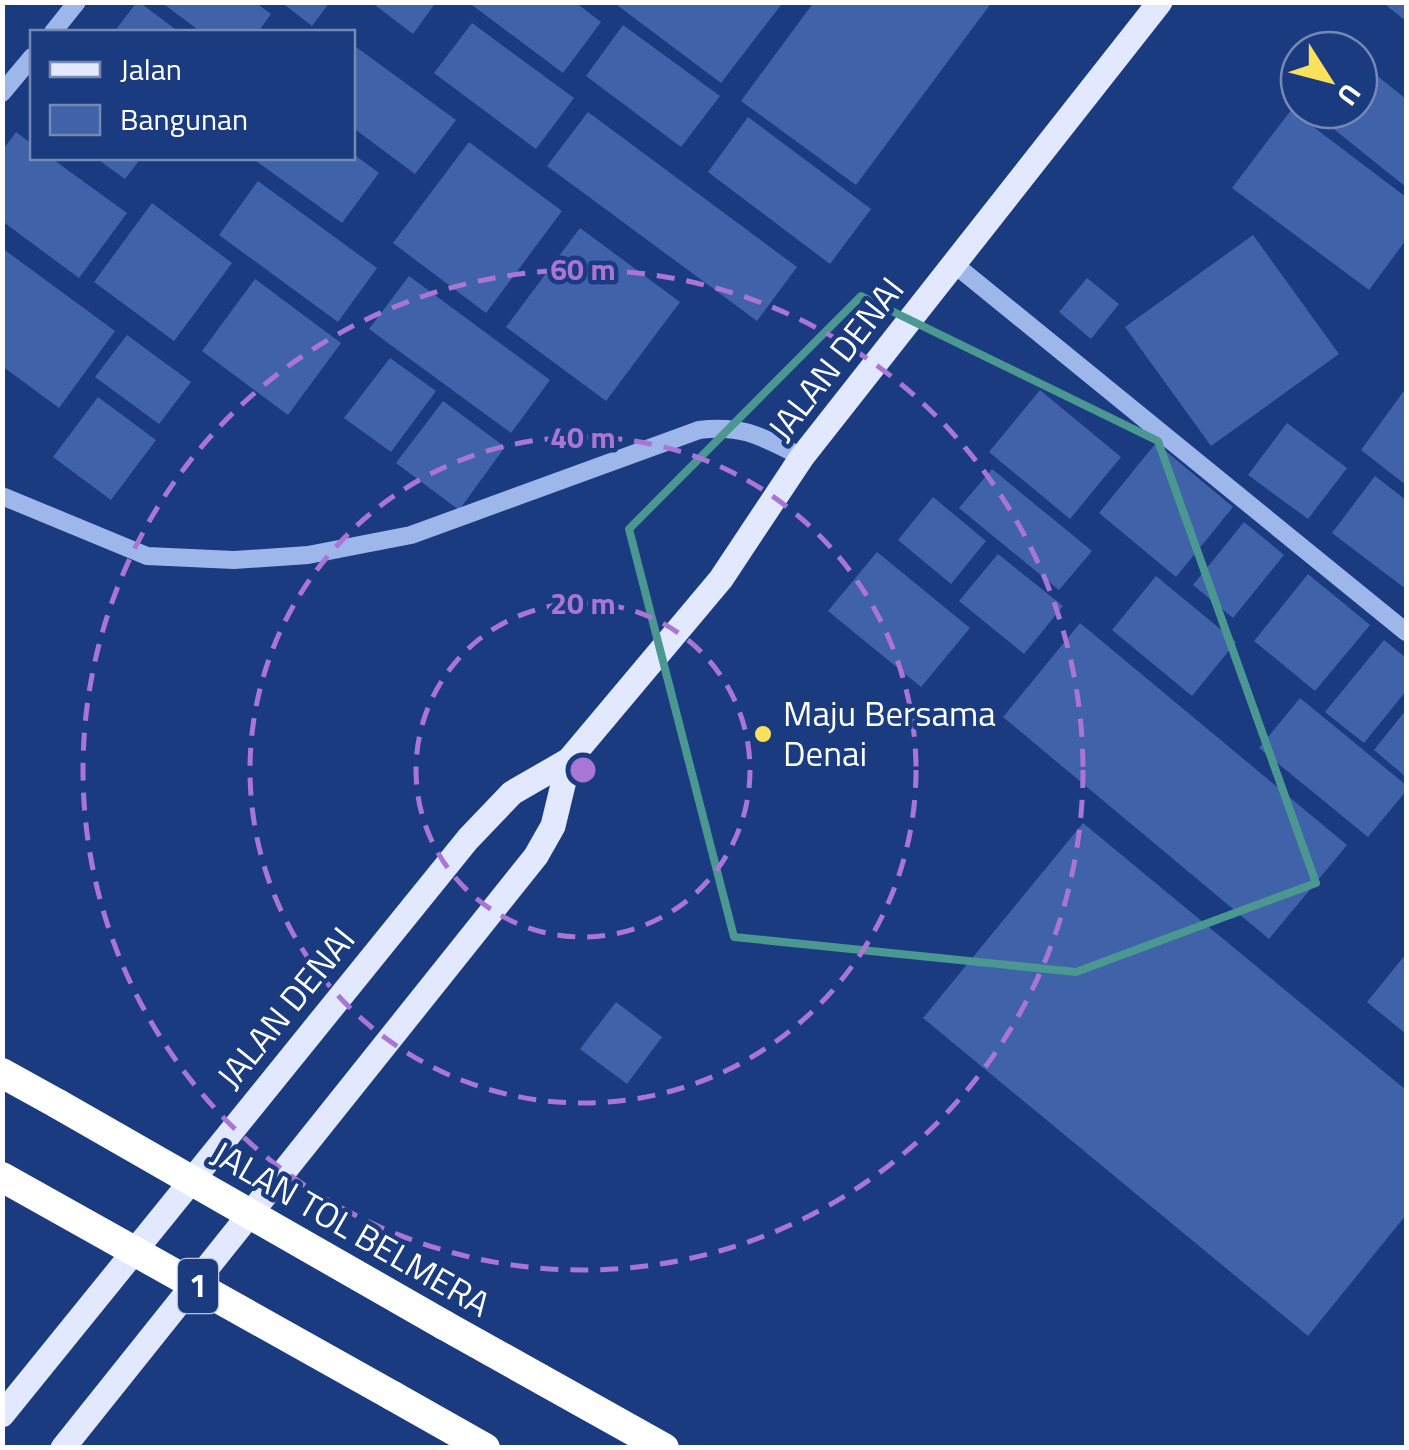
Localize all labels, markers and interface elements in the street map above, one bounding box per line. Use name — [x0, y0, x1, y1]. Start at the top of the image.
legend — [30, 30, 355, 160]
north arrow — [1279, 30, 1379, 130]
text: Jalan — [120, 46, 182, 92]
text: U — [1327, 75, 1372, 115]
text: Bangunan — [120, 96, 248, 142]
text: 60 m — [550, 246, 616, 292]
street label: JALAN DENAI — [754, 265, 917, 452]
text: 40 m — [550, 414, 616, 460]
text: 20 m — [550, 580, 616, 626]
place label: Maju Bersama Denai — [783, 686, 996, 780]
marker: Maju Bersama Denai — [752, 723, 774, 745]
centre of rings — [565, 752, 601, 788]
street label: JALAN DENAI — [203, 915, 368, 1100]
street label: JALAN TOL BELMERA — [202, 1126, 501, 1330]
road number: 1 — [178, 1259, 218, 1313]

